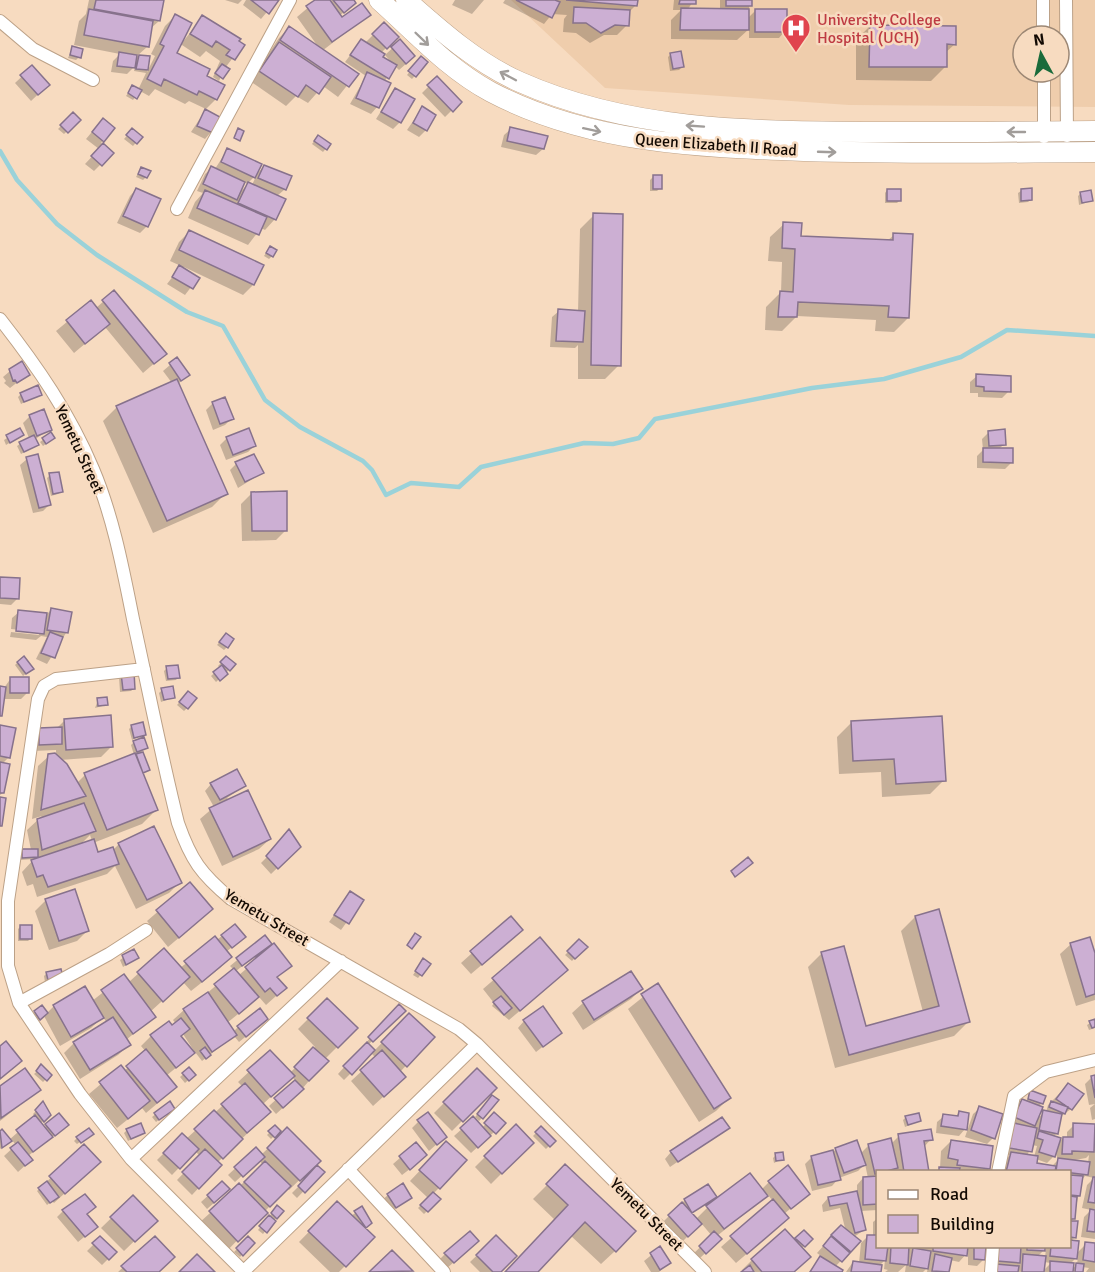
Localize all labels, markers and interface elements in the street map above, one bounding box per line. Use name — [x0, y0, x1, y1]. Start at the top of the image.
place label: University College Hospital (UCH) — [817, 10, 941, 48]
hospital icon: University College Hospital (UCH) — [780, 12, 812, 54]
north arrow — [1011, 24, 1071, 84]
text: N — [1032, 29, 1046, 51]
one-way arrow — [415, 32, 430, 46]
one-way arrow — [499, 70, 517, 81]
one-way arrow — [685, 120, 705, 131]
one-way arrow — [581, 125, 601, 136]
one-way arrow — [1006, 126, 1026, 138]
street label: Queen Elizabeth II Road — [634, 129, 797, 161]
one-way arrow — [817, 146, 837, 157]
street label: Yemetu Street — [50, 402, 108, 497]
street label: Yemetu Street — [220, 885, 313, 951]
legend — [876, 1170, 1071, 1248]
street label: Yemetu Street — [605, 1174, 687, 1256]
text: Road — [930, 1183, 969, 1205]
text: Building — [930, 1213, 994, 1235]

